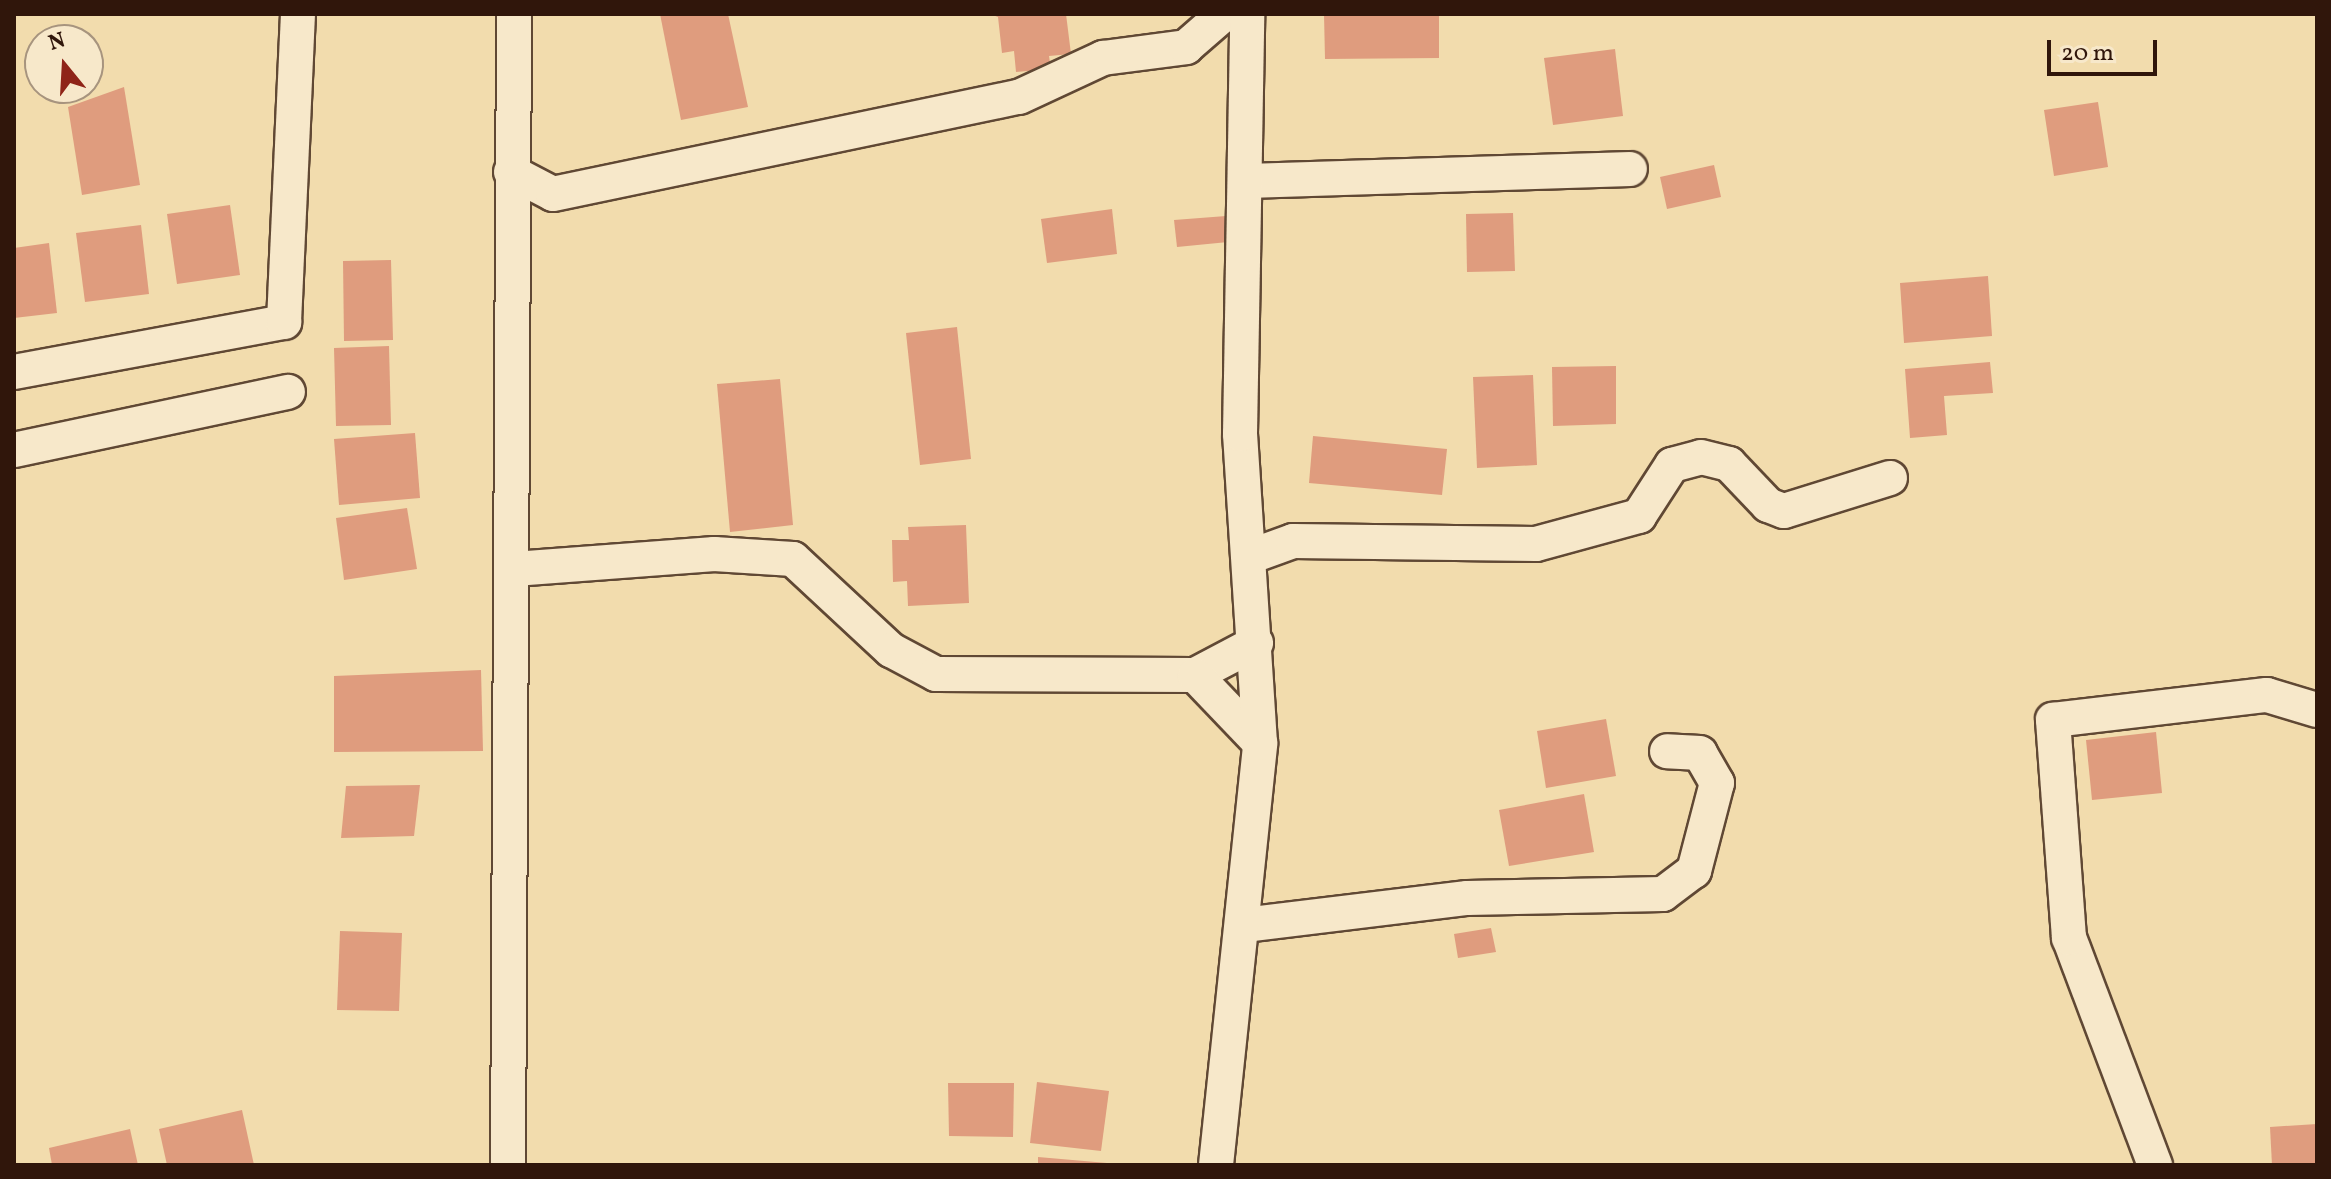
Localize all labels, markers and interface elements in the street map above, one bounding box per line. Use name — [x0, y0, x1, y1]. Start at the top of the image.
north arrow — [24, 24, 104, 104]
scale bar — [2051, 24, 2161, 74]
text: N — [45, 25, 69, 60]
text: 20 m — [2061, 37, 2114, 71]

